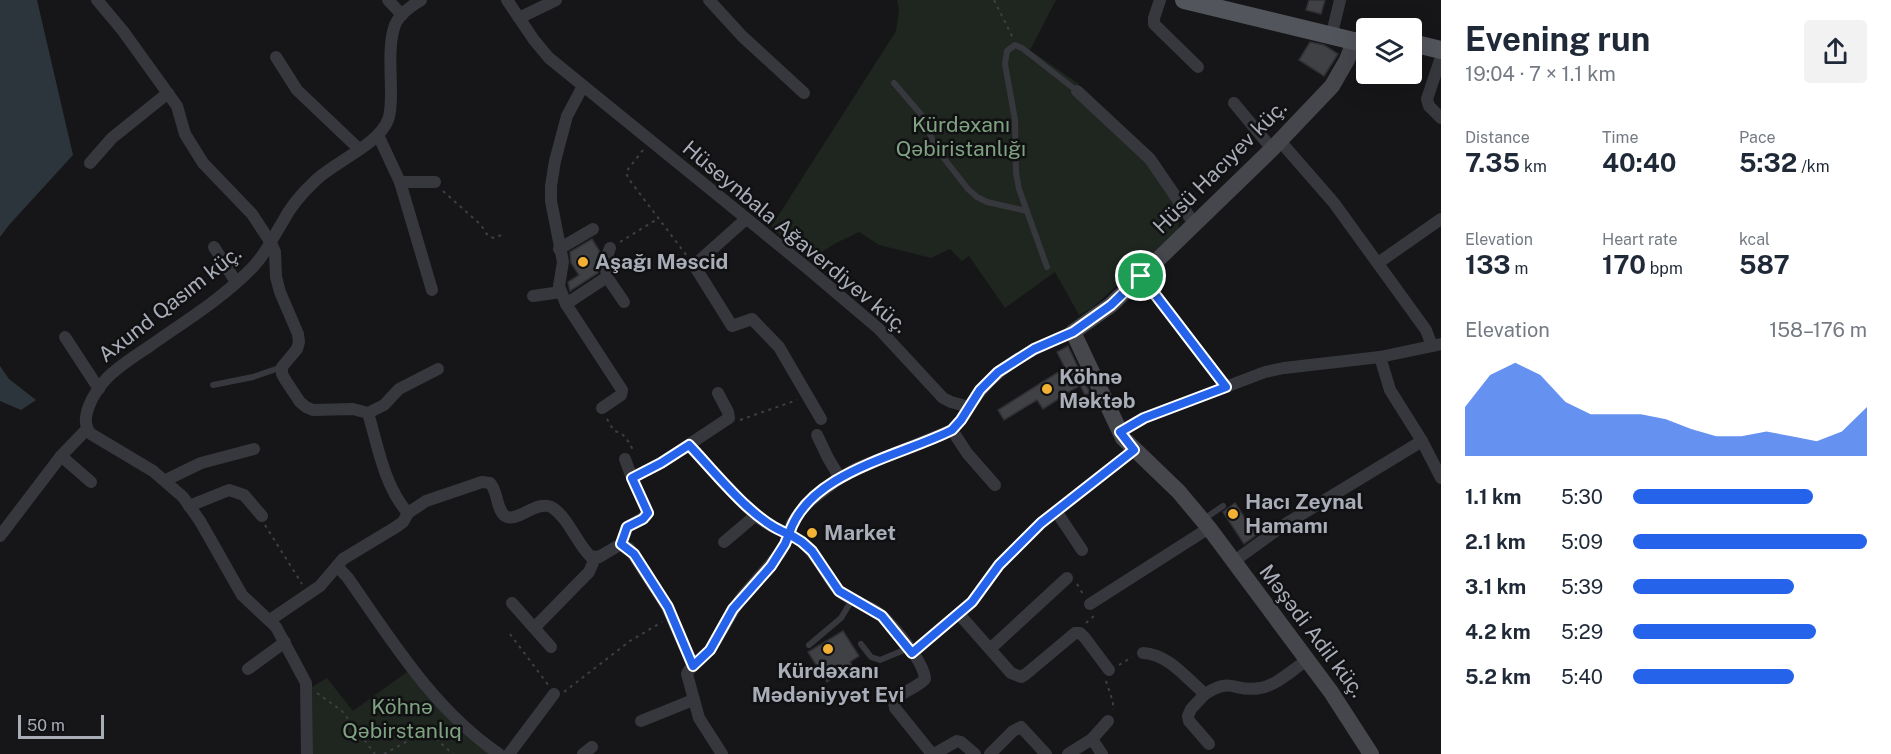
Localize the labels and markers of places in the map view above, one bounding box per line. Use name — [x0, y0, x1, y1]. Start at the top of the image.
place label: Aşağı Məscid — [595, 249, 728, 274]
pin — [1115, 250, 1166, 301]
marker: Aşağı Məscid — [576, 255, 590, 269]
place label: Köhnə Məktəb — [1059, 364, 1136, 413]
marker: Köhnə Məktəb — [1040, 382, 1054, 396]
place label: Hacı Zeynal Hamamı — [1245, 489, 1364, 538]
marker: Hacı Zeynal Hamamı — [1226, 507, 1240, 521]
place label: Market — [824, 520, 896, 545]
marker: Market — [805, 526, 819, 540]
marker: Kürdəxanı Mədəniyyət Evi — [821, 642, 835, 656]
place label: Kürdəxanı Mədəniyyət Evi — [752, 658, 904, 707]

